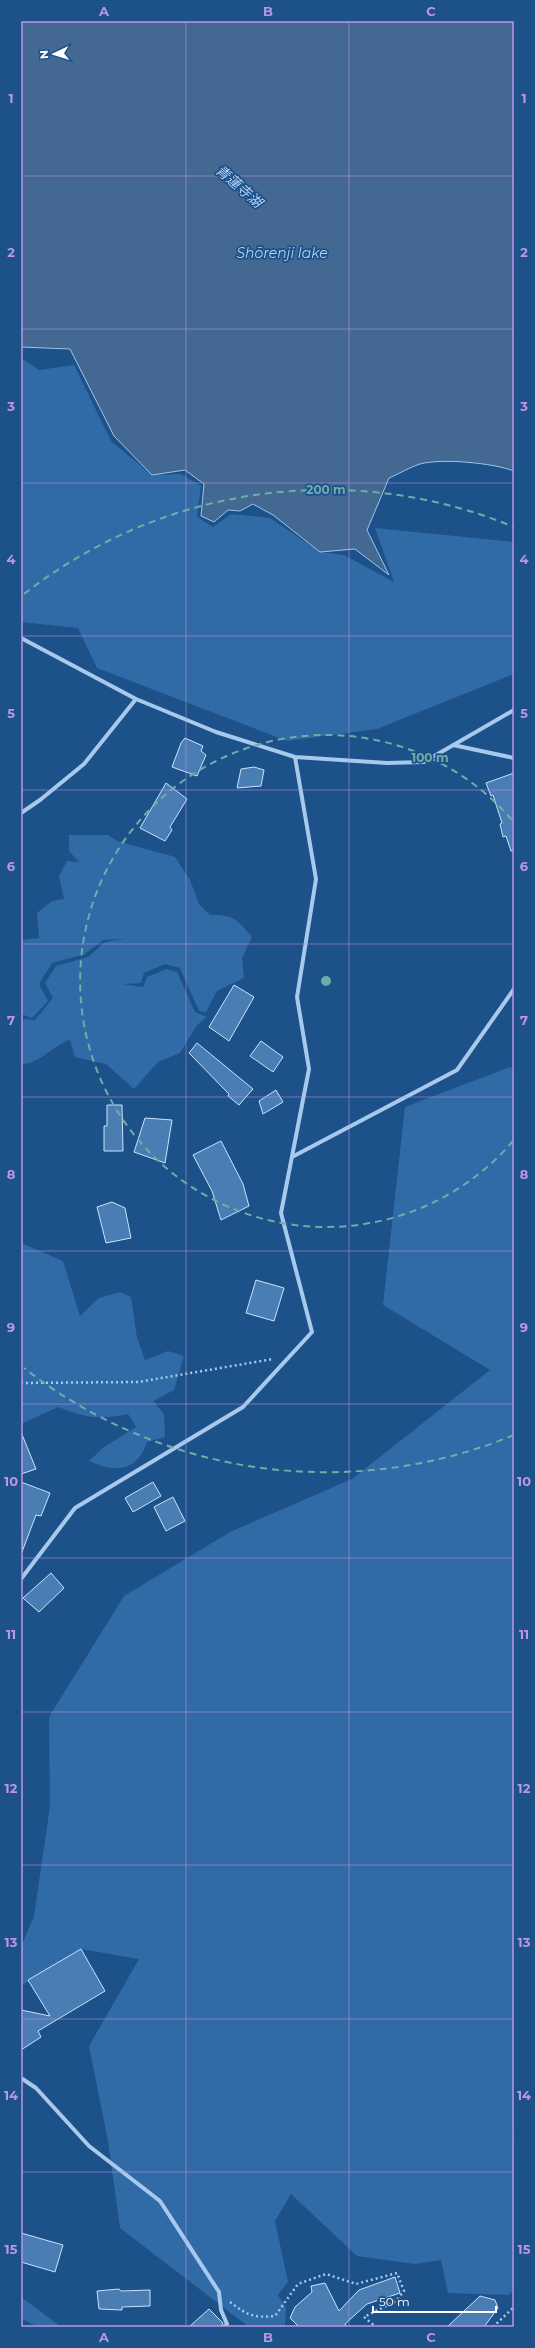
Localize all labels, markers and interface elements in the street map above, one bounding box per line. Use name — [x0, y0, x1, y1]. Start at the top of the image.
text: A — [98, 3, 110, 19]
text: B — [263, 3, 273, 19]
text: C — [426, 3, 436, 19]
north arrow — [34, 34, 74, 74]
text: N — [37, 50, 51, 60]
text: 1 — [8, 90, 14, 106]
text: 1 — [521, 90, 527, 106]
water label: 青蓮寺湖 — [212, 161, 268, 212]
text: 2 — [7, 244, 15, 260]
water label: Shōrenji lake — [236, 244, 328, 262]
text: 2 — [520, 244, 528, 260]
text: 3 — [6, 398, 15, 414]
text: 3 — [519, 398, 528, 414]
text: 200 m — [306, 482, 346, 497]
text: 4 — [7, 551, 16, 567]
text: 4 — [520, 551, 529, 567]
text: 5 — [7, 705, 15, 721]
text: 5 — [520, 705, 528, 721]
text: 100 m — [412, 750, 448, 765]
text: 6 — [7, 858, 16, 874]
text: 6 — [520, 858, 529, 874]
centre of rings — [319, 974, 333, 988]
text: 7 — [7, 1012, 15, 1028]
text: 7 — [520, 1012, 528, 1028]
text: 8 — [7, 1166, 16, 1182]
text: 8 — [520, 1166, 529, 1182]
text: 9 — [7, 1319, 15, 1335]
text: 9 — [520, 1319, 528, 1335]
text: 10 — [4, 1473, 18, 1489]
text: 10 — [517, 1473, 531, 1489]
text: 11 — [6, 1626, 16, 1642]
text: 11 — [519, 1626, 529, 1642]
text: 12 — [5, 1780, 18, 1796]
text: 12 — [518, 1780, 531, 1796]
text: 13 — [5, 1934, 18, 1950]
text: 13 — [518, 1934, 531, 1950]
text: 14 — [4, 2087, 18, 2103]
text: 14 — [517, 2087, 531, 2103]
text: 15 — [5, 2241, 18, 2257]
text: 15 — [518, 2241, 531, 2257]
scale bar — [373, 2288, 496, 2314]
text: 50 m — [379, 2294, 410, 2309]
text: A — [98, 2329, 110, 2345]
text: B — [263, 2329, 273, 2345]
text: C — [426, 2329, 436, 2345]

